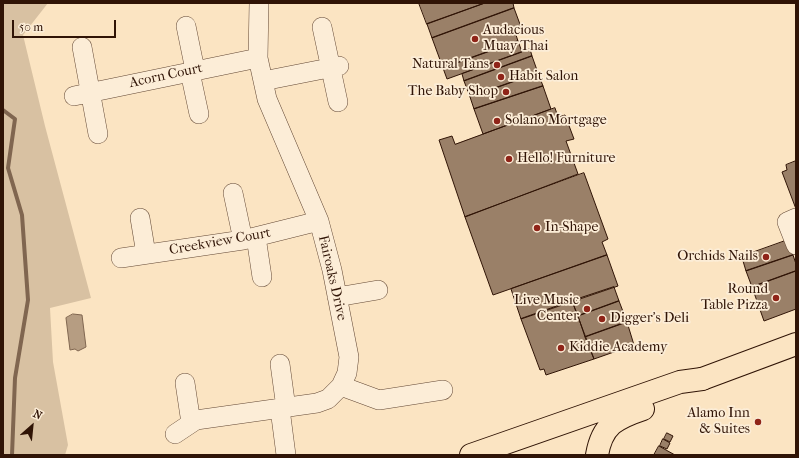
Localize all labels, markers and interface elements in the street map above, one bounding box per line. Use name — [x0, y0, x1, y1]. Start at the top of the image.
scale bar — [14, 12, 118, 38]
text: 50 m — [19, 20, 43, 34]
place label: Audacious Muay Thai — [483, 23, 548, 56]
marker: Audacious Muay Thai — [470, 34, 480, 44]
place label: Natural Tans — [412, 57, 489, 73]
street label: Acorn Court — [128, 60, 204, 92]
marker: Natural Tans — [492, 60, 502, 70]
place label: Habit Salon — [509, 69, 578, 85]
marker: Habit Salon — [496, 72, 506, 82]
place label: The Baby Shop — [408, 84, 498, 100]
marker: The Baby Shop — [501, 87, 511, 97]
place label: Solano Mortgage — [505, 113, 607, 129]
marker: Solano Mortgage — [492, 116, 502, 126]
place label: Hello! Furniture — [517, 151, 616, 167]
marker: Hello! Furniture — [504, 154, 514, 164]
place label: In-Shape — [545, 220, 598, 236]
marker: In-Shape — [532, 223, 542, 233]
street label: Creekview Court — [168, 225, 272, 259]
street label: Fairoaks Drive — [314, 234, 350, 322]
place label: Orchids Nails — [677, 249, 758, 265]
marker: Orchids Nails — [761, 252, 771, 262]
place label: Round Table Pizza — [701, 282, 768, 314]
place label: Live Music Center — [514, 293, 579, 326]
marker: Round Table Pizza — [771, 293, 781, 303]
marker: Live Music Center — [582, 304, 592, 314]
place label: Digger's Deli — [610, 311, 689, 327]
marker: Digger's Deli — [597, 314, 607, 324]
place label: Kiddie Academy — [569, 340, 667, 356]
marker: Kiddie Academy — [556, 343, 566, 353]
north arrow — [12, 406, 52, 446]
place label: Alamo Inn & Suites — [687, 406, 750, 438]
text: N — [31, 407, 44, 423]
marker: Alamo Inn & Suites — [753, 417, 763, 427]

